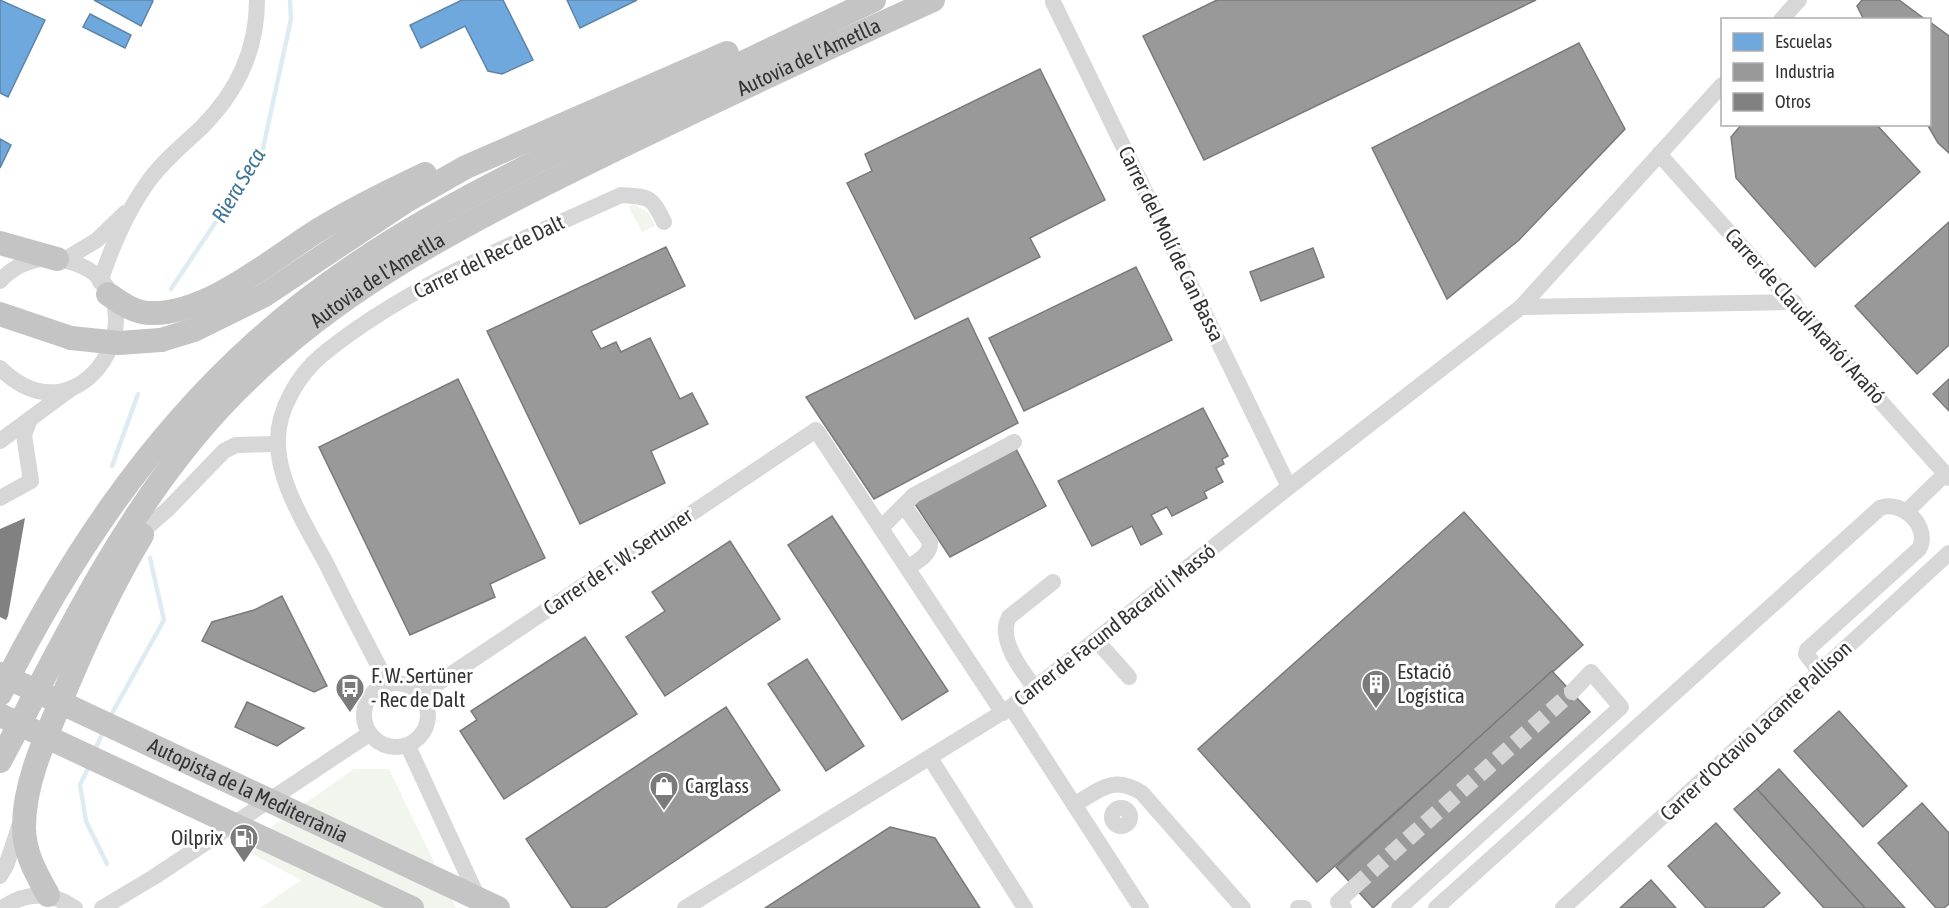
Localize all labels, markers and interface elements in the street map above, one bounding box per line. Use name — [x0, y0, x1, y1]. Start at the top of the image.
street label: Autovia de l'Ametlla — [733, 13, 884, 100]
legend — [1721, 18, 1931, 126]
text: Escuelas — [1775, 31, 1832, 52]
text: Industria — [1775, 61, 1835, 82]
text: Otros — [1775, 91, 1811, 112]
street label: Carrer del Molí de Can Bassa — [1114, 142, 1230, 345]
water label: Riera Seca — [206, 143, 270, 227]
street label: Carrer del Rec de Dalt — [409, 209, 568, 303]
street label: Carrer de Claudi Arañó i Arañó — [1721, 223, 1891, 408]
street label: Autovia de l'Ametlla — [305, 227, 448, 332]
street label: Carrer de F. W. Sertuner — [539, 502, 697, 620]
street label: Carrer de Facund Bacardí i Massó — [1009, 538, 1220, 710]
street label: Carrer d'Octavio Lacante Pallison — [1655, 635, 1856, 825]
place label: Estació Logística — [1397, 659, 1465, 707]
place label: F. W. Sertüner - Rec de Dalt — [371, 663, 473, 711]
building icon: Estació Logística — [1360, 668, 1392, 710]
bus stop icon: F. W. Sertüner - Rec de Dalt — [334, 672, 366, 714]
street label: Autopista de la Mediterrània — [145, 732, 352, 847]
shop icon: Carglass — [648, 770, 680, 812]
place label: Carglass — [685, 773, 749, 797]
fuel station icon: Oilprix — [228, 822, 260, 864]
place label: Oilprix — [171, 825, 224, 849]

